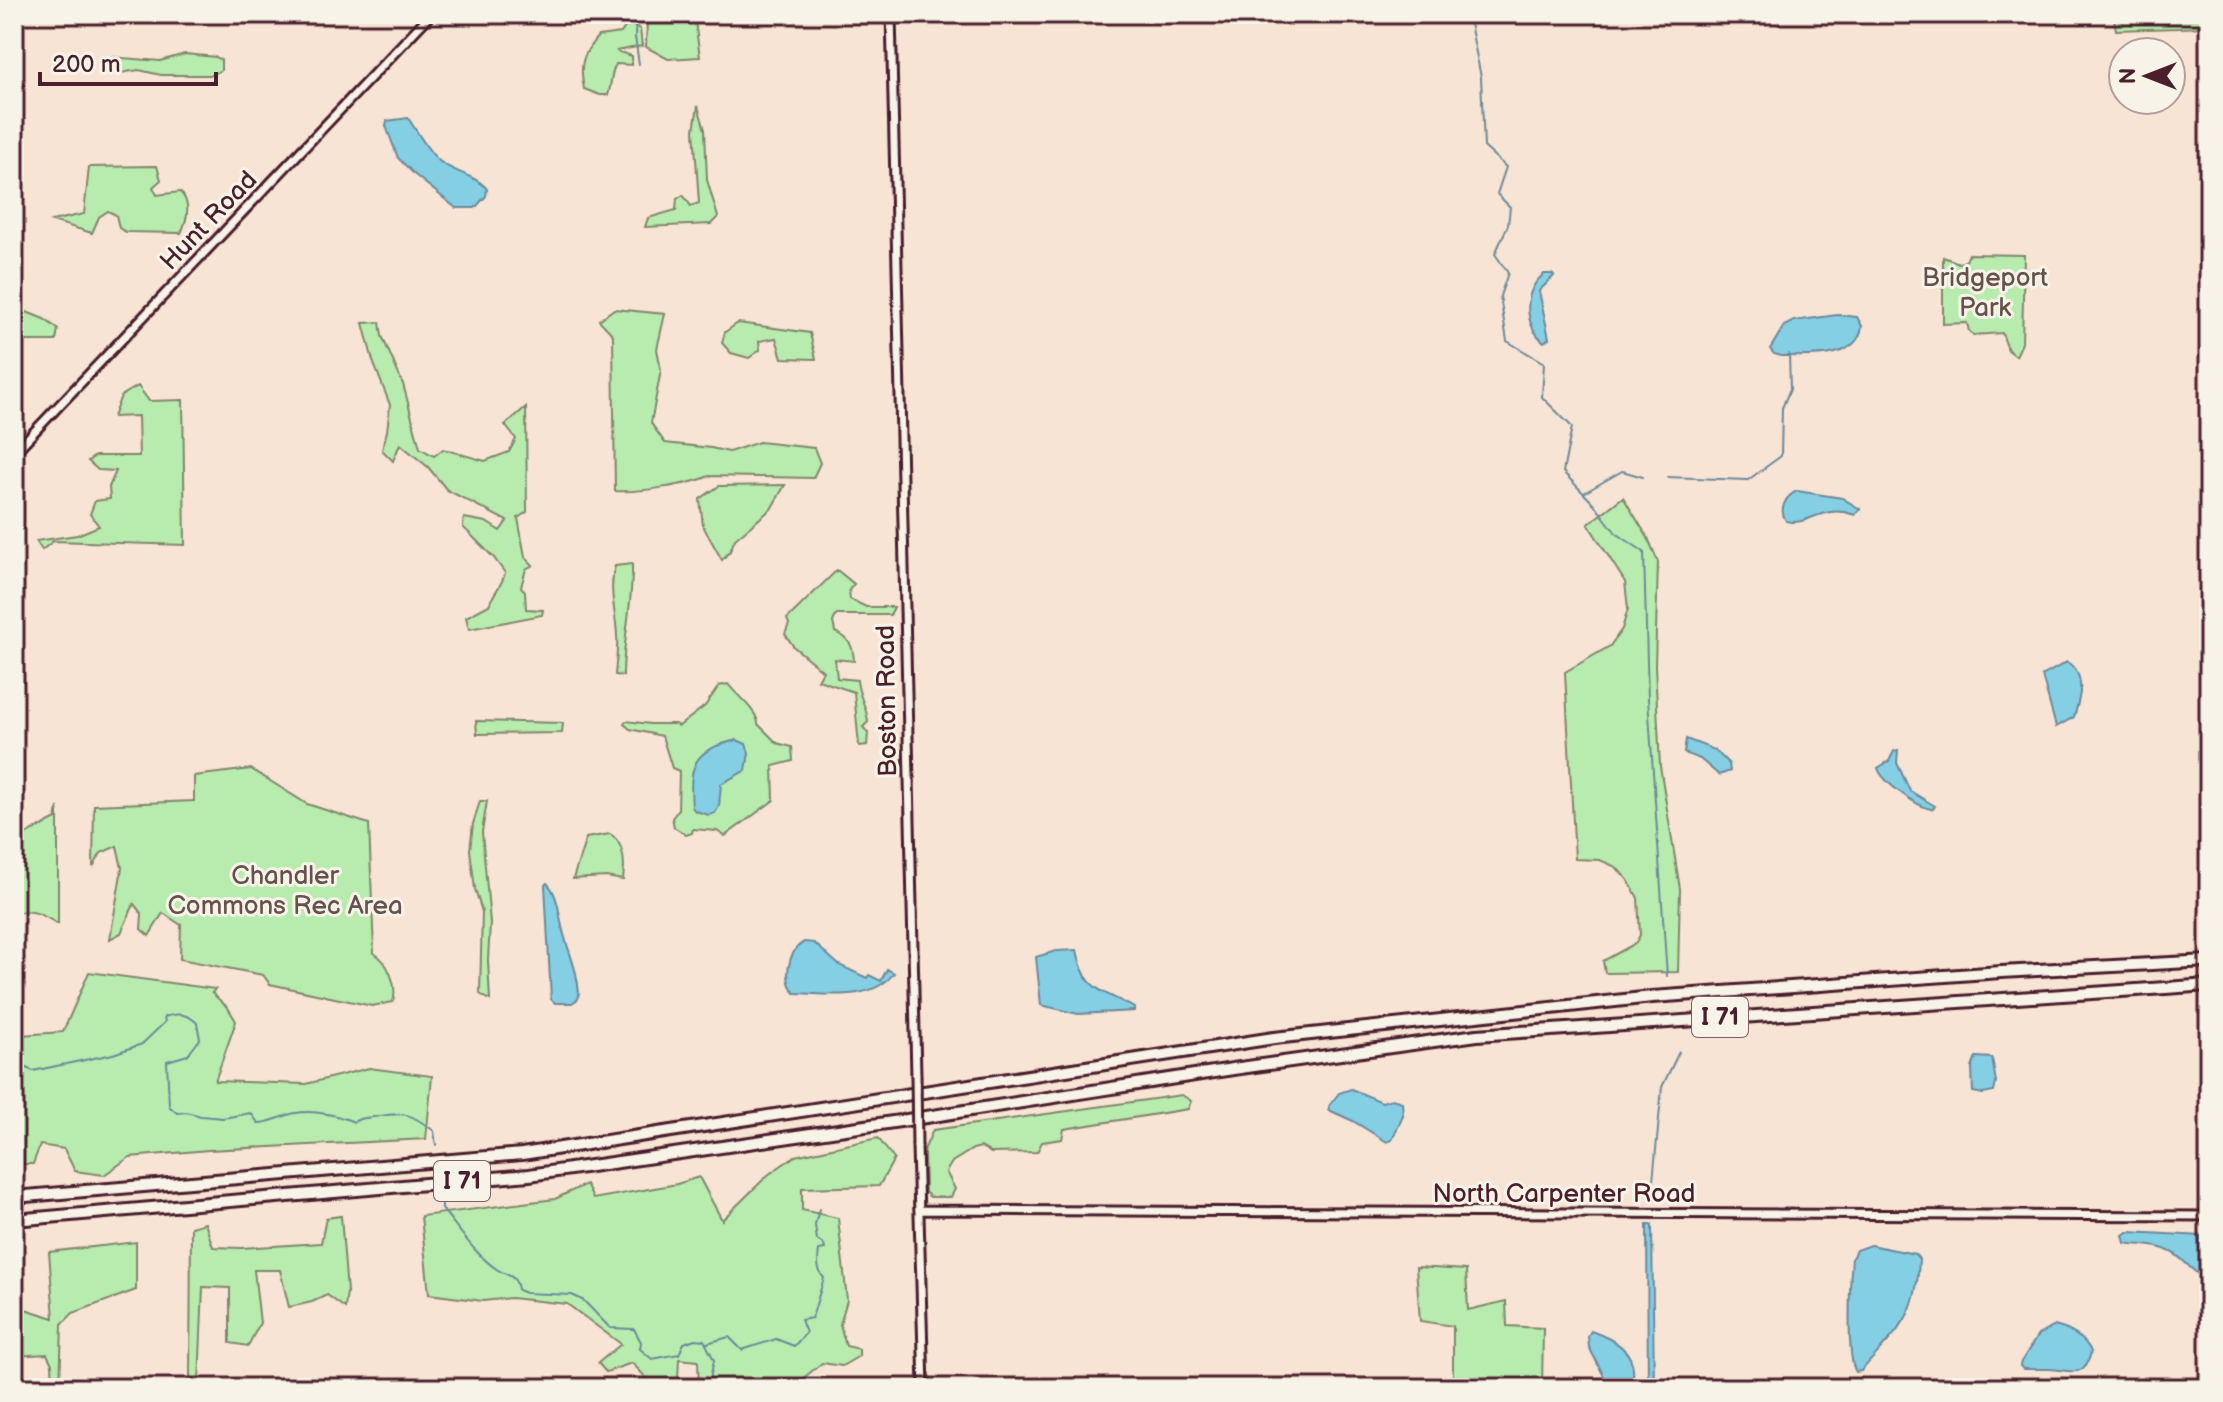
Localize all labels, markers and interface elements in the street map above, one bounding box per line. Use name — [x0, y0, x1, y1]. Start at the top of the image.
scale bar — [40, 36, 216, 86]
north arrow — [2107, 36, 2187, 116]
text: 200 m — [52, 50, 121, 79]
text: N — [2115, 68, 2142, 84]
street label: Hunt Road — [154, 165, 264, 277]
park label: Bridgeport Park — [1922, 263, 2048, 324]
street label: Boston Road — [871, 625, 904, 777]
park label: Chandler Commons Rec Area — [167, 861, 403, 922]
road number: I 71 — [1692, 997, 1748, 1037]
road number: I 71 — [434, 1161, 490, 1201]
street label: North Carpenter Road — [1432, 1179, 1696, 1210]

